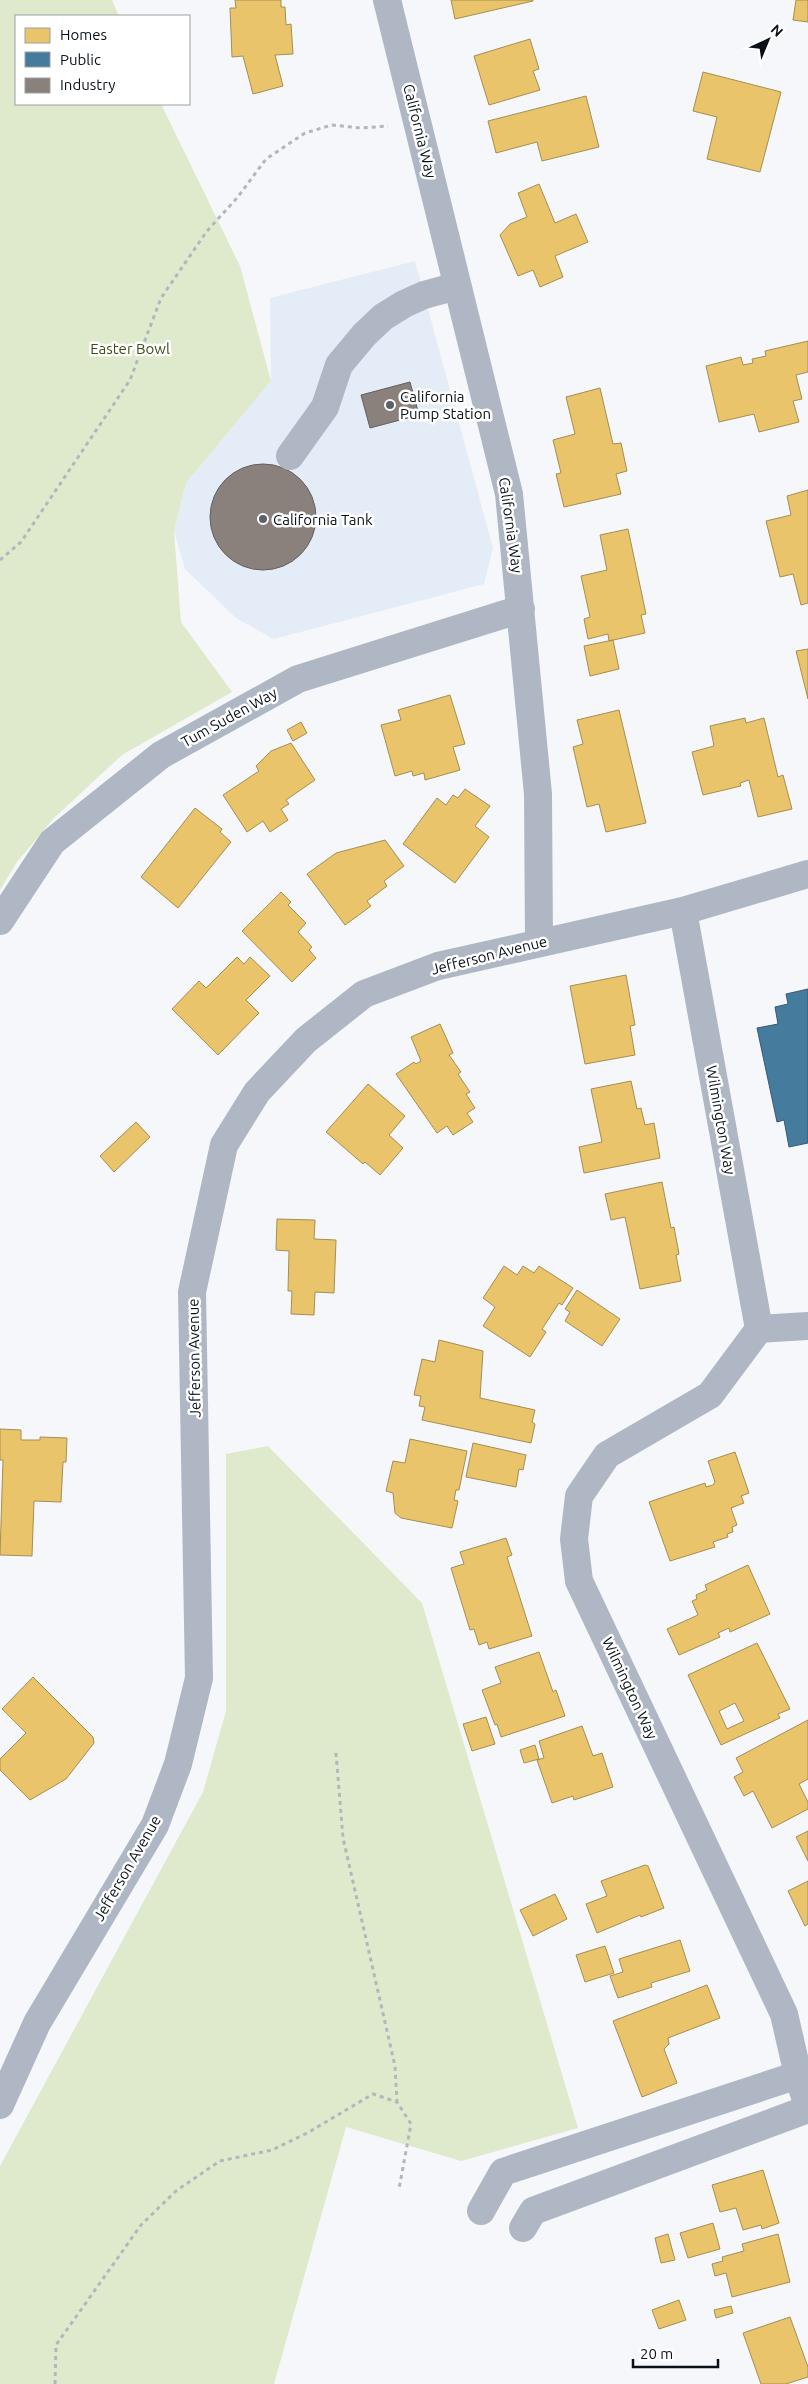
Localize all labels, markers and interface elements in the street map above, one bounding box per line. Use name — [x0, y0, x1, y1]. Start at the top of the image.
legend — [15, 15, 190, 105]
north arrow — [743, 15, 793, 65]
text: N — [768, 21, 786, 40]
text: Homes — [60, 26, 107, 43]
text: Public — [60, 51, 101, 68]
text: Industry — [60, 76, 115, 93]
street label: California Way — [400, 82, 440, 180]
park label: Easter Bowl — [90, 340, 170, 357]
place label: California Pump Station — [400, 388, 491, 422]
marker: California Pump Station — [384, 399, 396, 411]
street label: California Way — [496, 476, 526, 574]
place label: California Tank — [273, 511, 373, 528]
marker: California Tank — [257, 513, 269, 525]
street label: Tum Suden Way — [178, 684, 280, 750]
street label: Jefferson Avenue — [429, 932, 549, 978]
street label: Wilmington Way — [703, 1064, 739, 1176]
street label: Jefferson Avenue — [184, 1298, 204, 1418]
street label: Wilmington Way — [599, 1634, 661, 1742]
street label: Jefferson Avenue — [90, 1812, 164, 1924]
scale bar — [633, 2336, 718, 2368]
text: 20 m — [640, 2345, 673, 2362]

